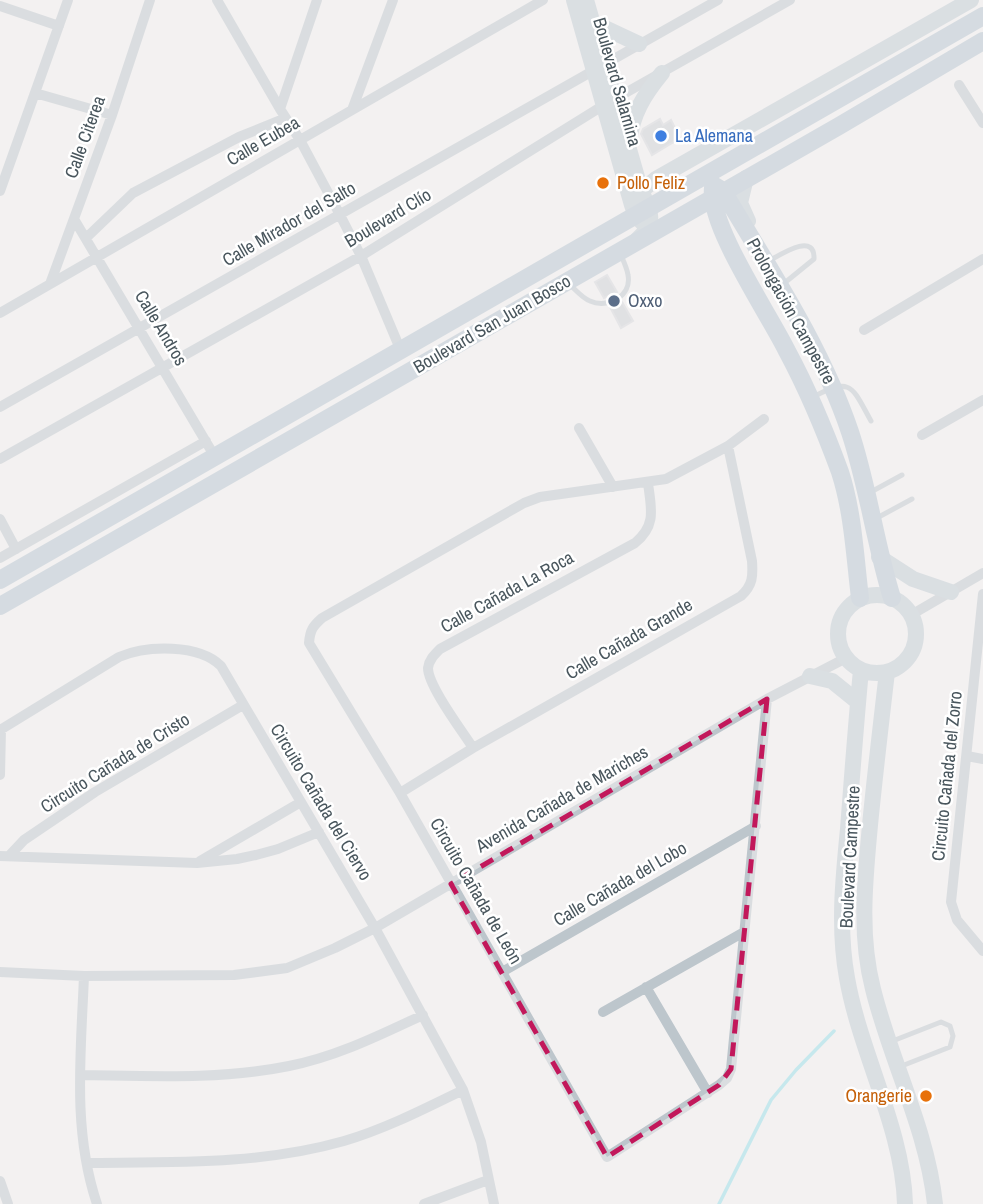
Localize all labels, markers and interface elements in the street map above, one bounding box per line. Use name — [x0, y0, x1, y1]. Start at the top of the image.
street label: Boulevard Salamina — [587, 15, 648, 149]
street label: Calle Citerea — [58, 92, 111, 182]
street label: Calle Eubea — [222, 110, 304, 171]
place label: La Alemana — [675, 123, 753, 148]
marker: La Alemana — [653, 128, 669, 144]
place label: Pollo Feliz — [617, 170, 685, 195]
street label: Calle Mirador del Salto — [217, 175, 360, 272]
marker: Pollo Feliz — [595, 175, 611, 191]
street label: Boulevard Clío — [340, 182, 436, 253]
street label: Prolongación Campestre — [741, 233, 842, 388]
street label: Boulevard San Juan Bosco — [408, 268, 575, 379]
street label: Calle Andros — [129, 285, 194, 370]
place label: Oxxo — [628, 288, 662, 313]
marker: Oxxo — [606, 293, 622, 309]
street label: Calle Cañada La Roca — [436, 545, 578, 638]
street label: Calle Cañada Grande — [561, 592, 697, 685]
street label: Circuito Cañada del Zorro — [925, 690, 968, 862]
street label: Circuito Cañada de Cristo — [35, 707, 194, 819]
street label: Circuito Cañada del Ciervo — [265, 719, 378, 885]
street label: Avenida Cañada de Mariches — [470, 739, 652, 859]
street label: Boulevard Campestre — [833, 785, 866, 929]
street label: Circuito Cañada de León — [424, 813, 528, 968]
street label: Calle Cañada del Lobo — [548, 835, 691, 932]
place label: Orangerie — [846, 1083, 912, 1108]
marker: Orangerie — [918, 1088, 934, 1104]

